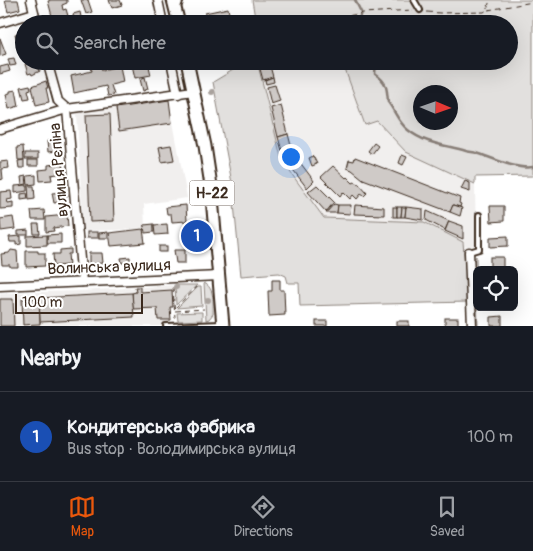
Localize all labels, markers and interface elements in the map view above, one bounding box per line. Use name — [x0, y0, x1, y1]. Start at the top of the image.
search box — [15, 15, 518, 70]
icon: search — [33, 29, 61, 57]
text: Search here — [73, 31, 166, 55]
north arrow — [413, 85, 458, 130]
street label: вулиця Рєпіна — [45, 122, 73, 218]
your location — [278, 144, 304, 170]
road number: Н-22 — [190, 180, 234, 206]
pin: 1 — [181, 217, 213, 255]
street label: Волинська вулиця — [47, 255, 171, 279]
map controls — [473, 266, 518, 311]
button: locate — [473, 266, 518, 311]
scale bar — [15, 291, 142, 314]
text: 100 m — [22, 294, 62, 311]
text: Nearby — [20, 345, 81, 372]
text: Кондитерська фабрика — [67, 415, 255, 439]
text: 1 — [33, 427, 39, 447]
text: 100 m — [467, 427, 513, 447]
text: Bus stop · Володимирська вулиця — [67, 439, 296, 459]
tab: Map — [68, 493, 96, 540]
tab: Directions — [233, 493, 293, 540]
tab: Saved — [430, 493, 465, 540]

